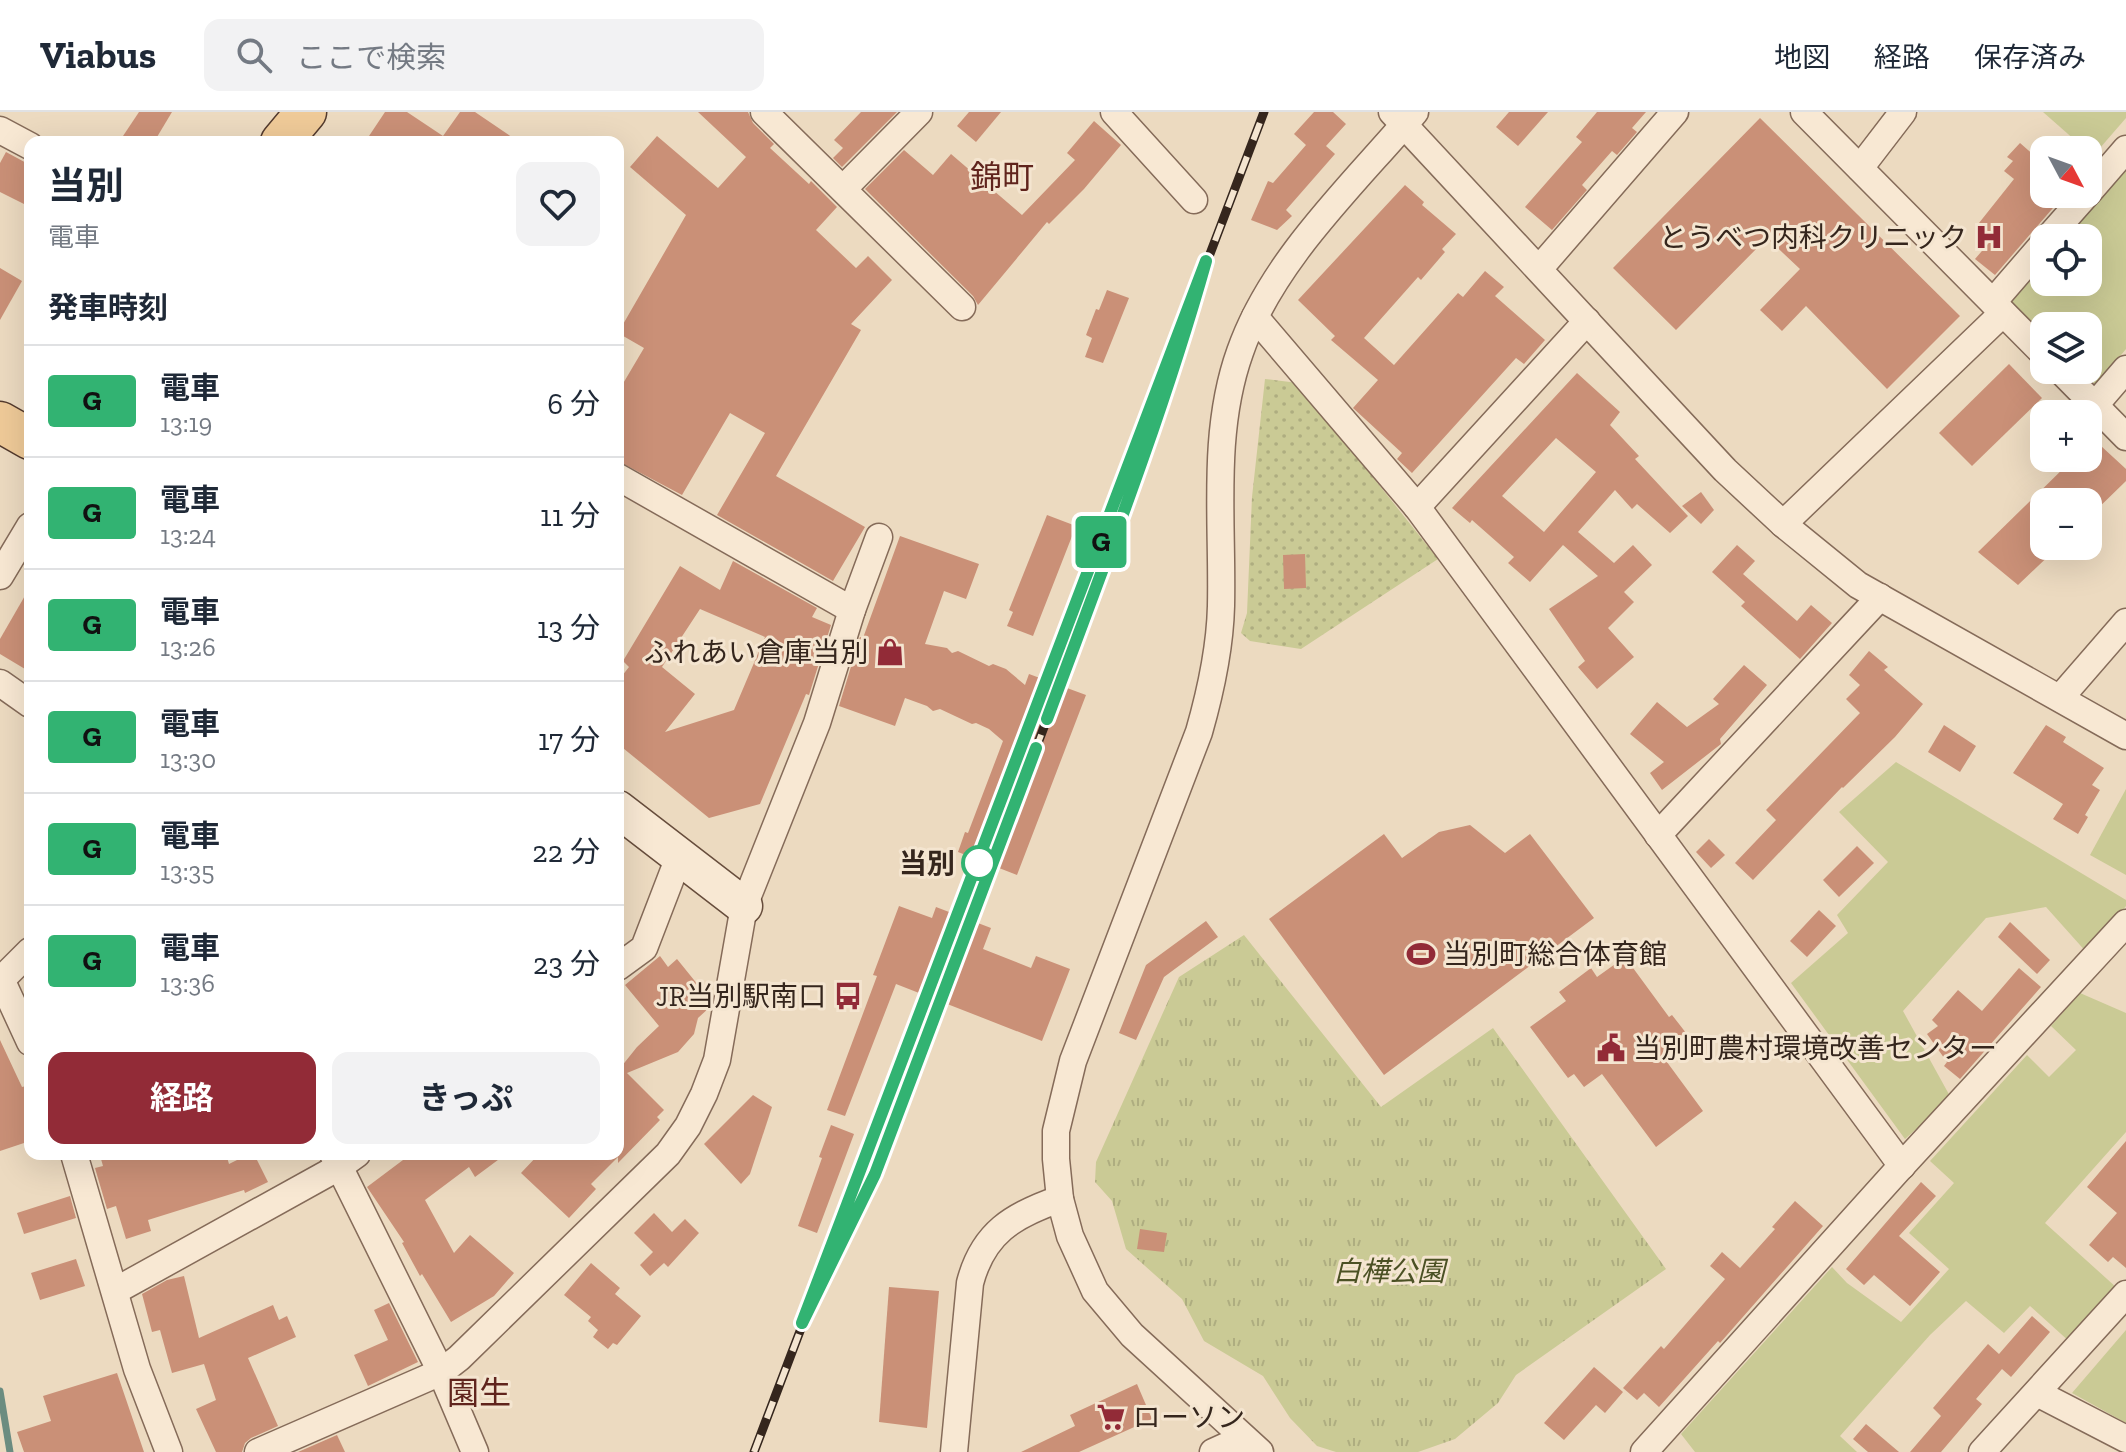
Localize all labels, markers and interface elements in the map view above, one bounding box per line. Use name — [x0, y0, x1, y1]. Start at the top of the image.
search box — [204, 19, 764, 91]
text: Viabus — [40, 32, 156, 78]
icon: search — [232, 33, 276, 77]
text: ここで検索 — [296, 40, 446, 76]
text: 地図 — [1774, 41, 1830, 74]
text: 経路 — [1874, 41, 1930, 74]
text: 保存済み — [1974, 41, 2086, 74]
north arrow — [2030, 136, 2102, 208]
map controls — [2030, 136, 2102, 560]
district label: 錦町 — [970, 158, 1034, 196]
button: heart — [516, 162, 600, 246]
text: 当別 — [48, 163, 124, 209]
text: 電車 — [48, 221, 100, 253]
place label: とうべつ内科クリニック — [1659, 221, 1967, 254]
hospital icon: とうべつ内科クリニック — [1974, 222, 2004, 252]
button: locate — [2030, 224, 2102, 296]
text: 発車時刻 — [48, 290, 168, 326]
button: layers — [2030, 312, 2102, 384]
text: 電車 — [160, 370, 220, 406]
text: G — [82, 384, 102, 417]
text: 6 分 — [547, 386, 600, 422]
button: + — [2030, 400, 2102, 472]
text: 13:19 — [160, 407, 212, 439]
text: 電車 — [160, 482, 220, 518]
button: − — [2030, 488, 2102, 560]
text: G — [82, 496, 102, 529]
text: 11 分 — [540, 498, 600, 534]
line badge: G — [1075, 516, 1127, 568]
text: 13:24 — [160, 519, 216, 551]
text: G — [1091, 525, 1111, 558]
text: 電車 — [160, 594, 220, 630]
text: G — [82, 608, 102, 641]
text: 13 分 — [537, 610, 600, 646]
text: 13:26 — [160, 631, 216, 663]
place label: ふれあい倉庫当別 — [644, 636, 868, 669]
shop icon: ふれあい倉庫当別 — [875, 637, 905, 667]
text: 電車 — [160, 706, 220, 742]
text: G — [82, 720, 102, 753]
text: 17 分 — [538, 722, 600, 758]
text: 13:30 — [160, 743, 216, 775]
text: 電車 — [160, 818, 220, 854]
text: G — [82, 832, 102, 865]
text: 22 分 — [532, 834, 600, 870]
marker: 当別 — [962, 846, 996, 880]
place label: 当別 — [899, 847, 955, 880]
text: 13:35 — [160, 855, 215, 887]
text: 電車 — [160, 930, 220, 966]
place label: 当別町総合体育館 — [1443, 938, 1667, 971]
sports icon: 当別町総合体育館 — [1406, 939, 1436, 969]
text: G — [82, 944, 102, 977]
text: 23 分 — [533, 946, 600, 982]
text: 13:36 — [160, 967, 215, 999]
place label: JR当別駅南口 — [656, 980, 826, 1013]
bus stop icon: JR当別駅南口 — [833, 981, 863, 1011]
place label: 当別町農村環境改善センター — [1633, 1032, 1997, 1065]
public building icon: 当別町農村環境改善センター — [1596, 1033, 1626, 1063]
button: 経路 — [48, 1052, 316, 1144]
button: きっぷ — [332, 1052, 600, 1144]
park label: 白樺公園 — [1333, 1255, 1449, 1288]
district label: 園生 — [447, 1374, 511, 1412]
place label: ローソン — [1133, 1401, 1245, 1434]
supermarket icon: ローソン — [1096, 1402, 1126, 1432]

